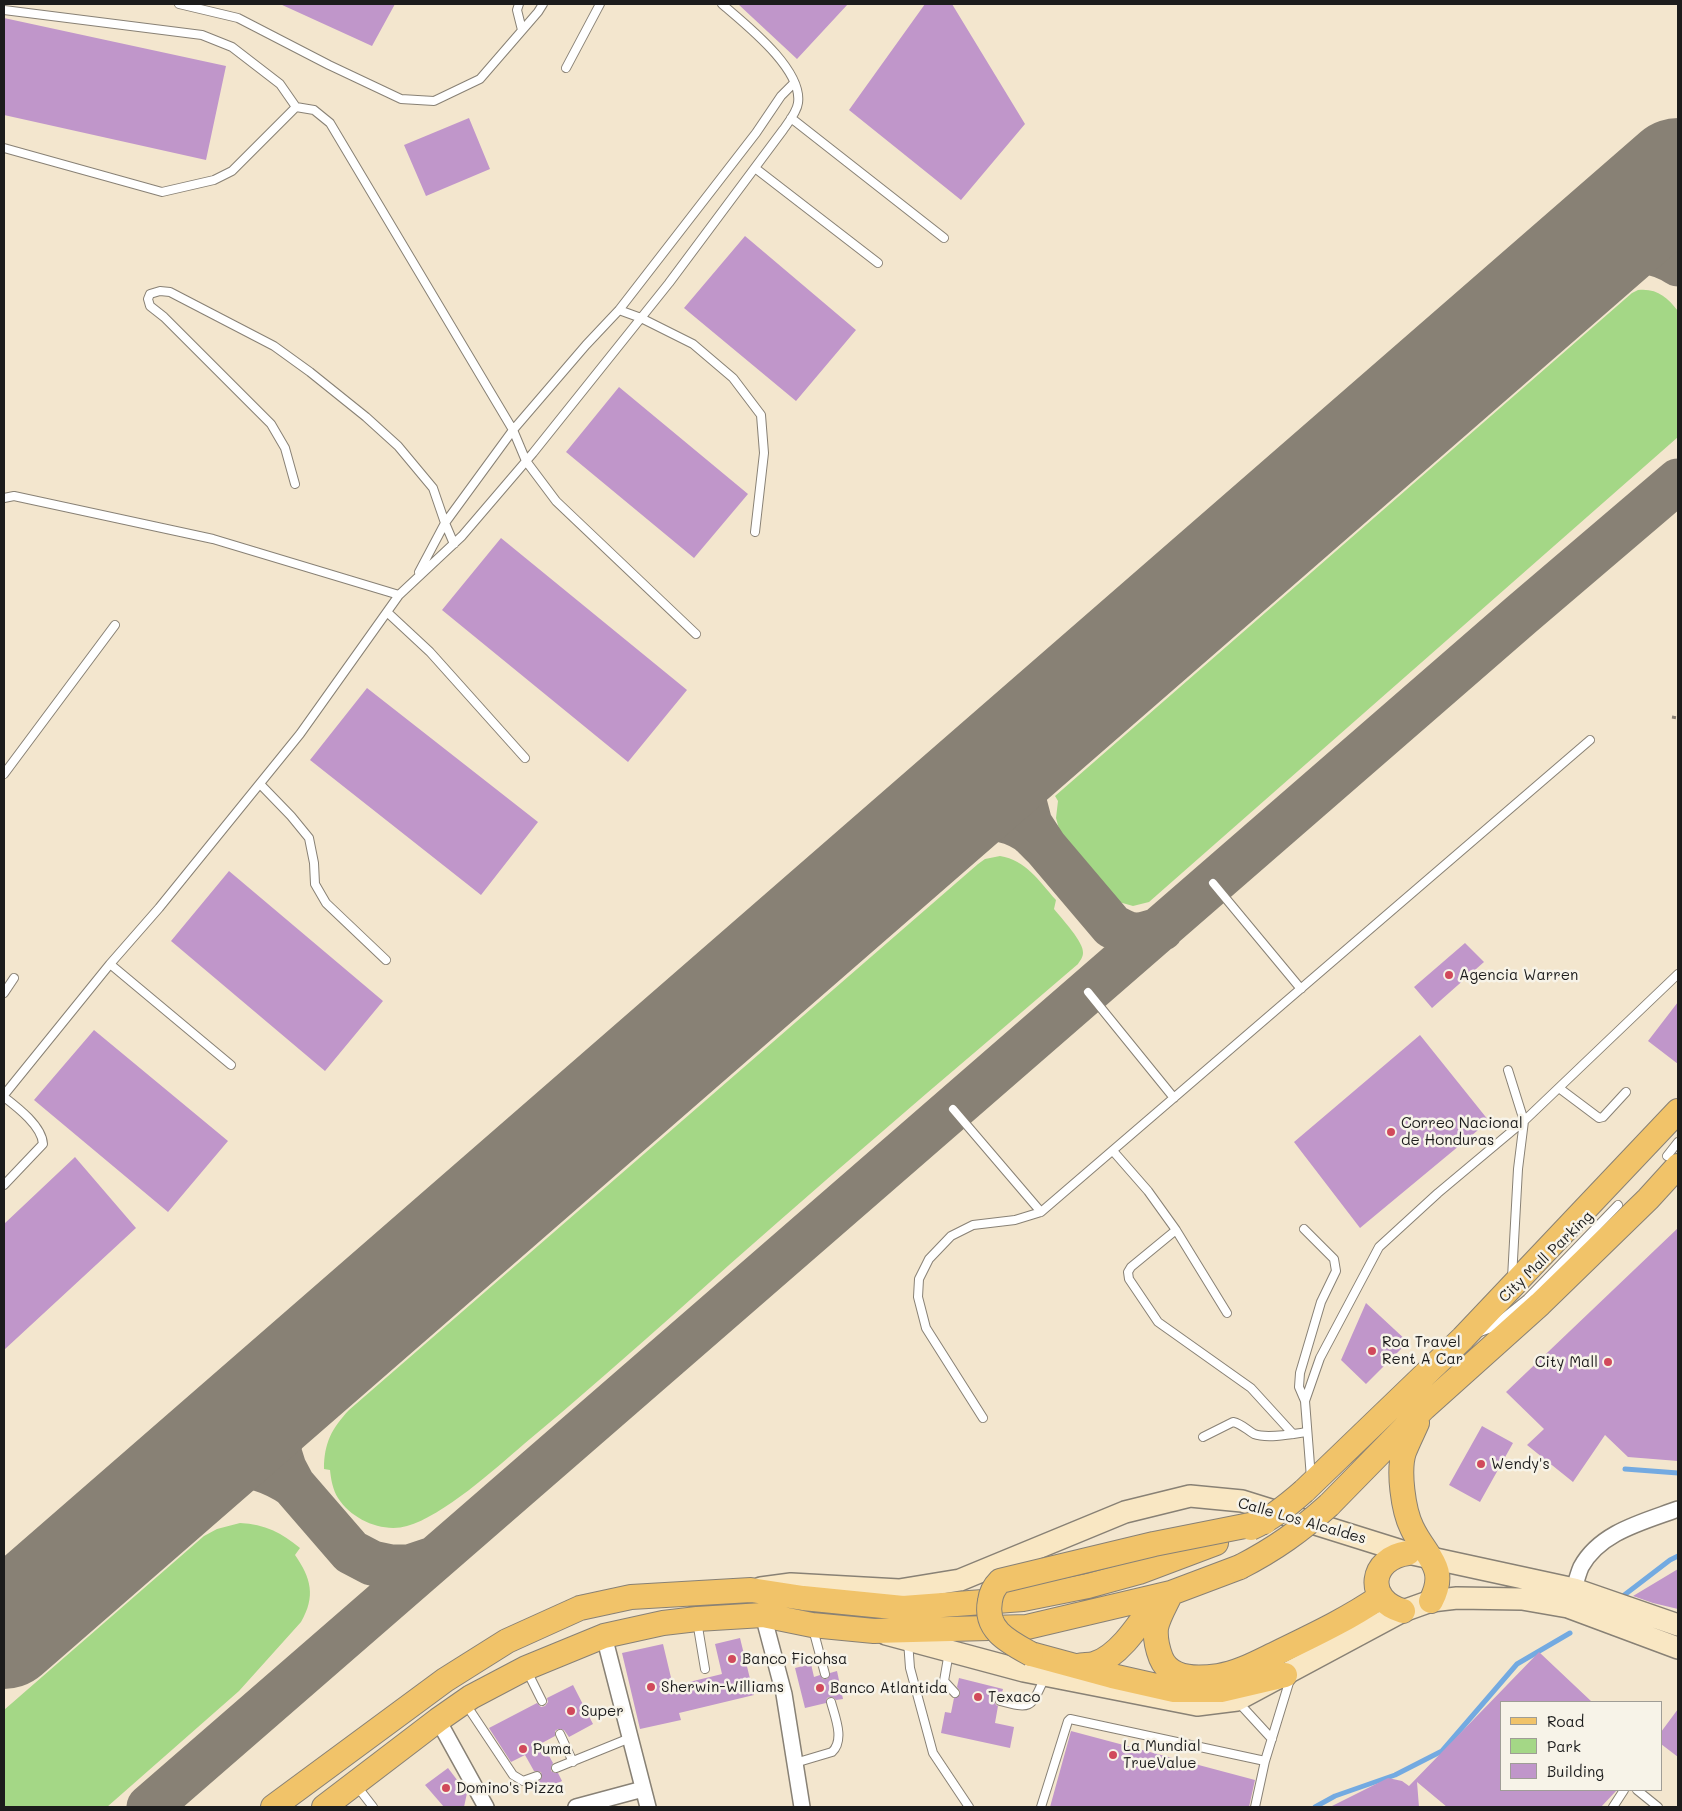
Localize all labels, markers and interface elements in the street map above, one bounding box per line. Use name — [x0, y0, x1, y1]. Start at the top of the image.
place label: Agencia Warren — [1459, 966, 1578, 984]
marker: Agencia Warren — [1443, 969, 1455, 981]
place label: Correo Nacional de Honduras — [1401, 1114, 1523, 1149]
marker: Correo Nacional de Honduras — [1385, 1126, 1397, 1138]
street label: City Mall Parking — [1495, 1208, 1597, 1306]
place label: Roa Travel Rent A Car — [1382, 1333, 1463, 1368]
marker: Roa Travel Rent A Car — [1366, 1345, 1378, 1357]
place label: City Mall — [1535, 1353, 1598, 1371]
marker: City Mall — [1602, 1356, 1614, 1368]
place label: Wendy's — [1491, 1455, 1550, 1473]
marker: Wendy's — [1475, 1458, 1487, 1470]
street label: Calle Los Alcaldes — [1236, 1494, 1368, 1548]
place label: Banco Ficohsa — [742, 1650, 847, 1668]
marker: Banco Ficohsa — [726, 1653, 738, 1665]
place label: Sherwin-Williams — [661, 1678, 784, 1696]
place label: Banco Atlantida — [830, 1679, 948, 1697]
marker: Sherwin-Williams — [645, 1681, 657, 1693]
marker: Banco Atlantida — [814, 1682, 826, 1694]
place label: Texaco — [988, 1688, 1040, 1706]
marker: Texaco — [972, 1691, 984, 1703]
legend — [1500, 1701, 1662, 1791]
place label: Super — [581, 1702, 624, 1720]
marker: Super — [565, 1705, 577, 1717]
text: Road — [1547, 1711, 1584, 1731]
text: Park — [1547, 1736, 1581, 1756]
place label: La Mundial TrueValue — [1123, 1737, 1201, 1772]
place label: Puma — [533, 1740, 572, 1758]
marker: Puma — [517, 1743, 529, 1755]
marker: La Mundial TrueValue — [1107, 1749, 1119, 1761]
text: Building — [1547, 1761, 1604, 1781]
place label: Domino's Pizza — [456, 1779, 564, 1797]
marker: Domino's Pizza — [440, 1782, 452, 1794]

